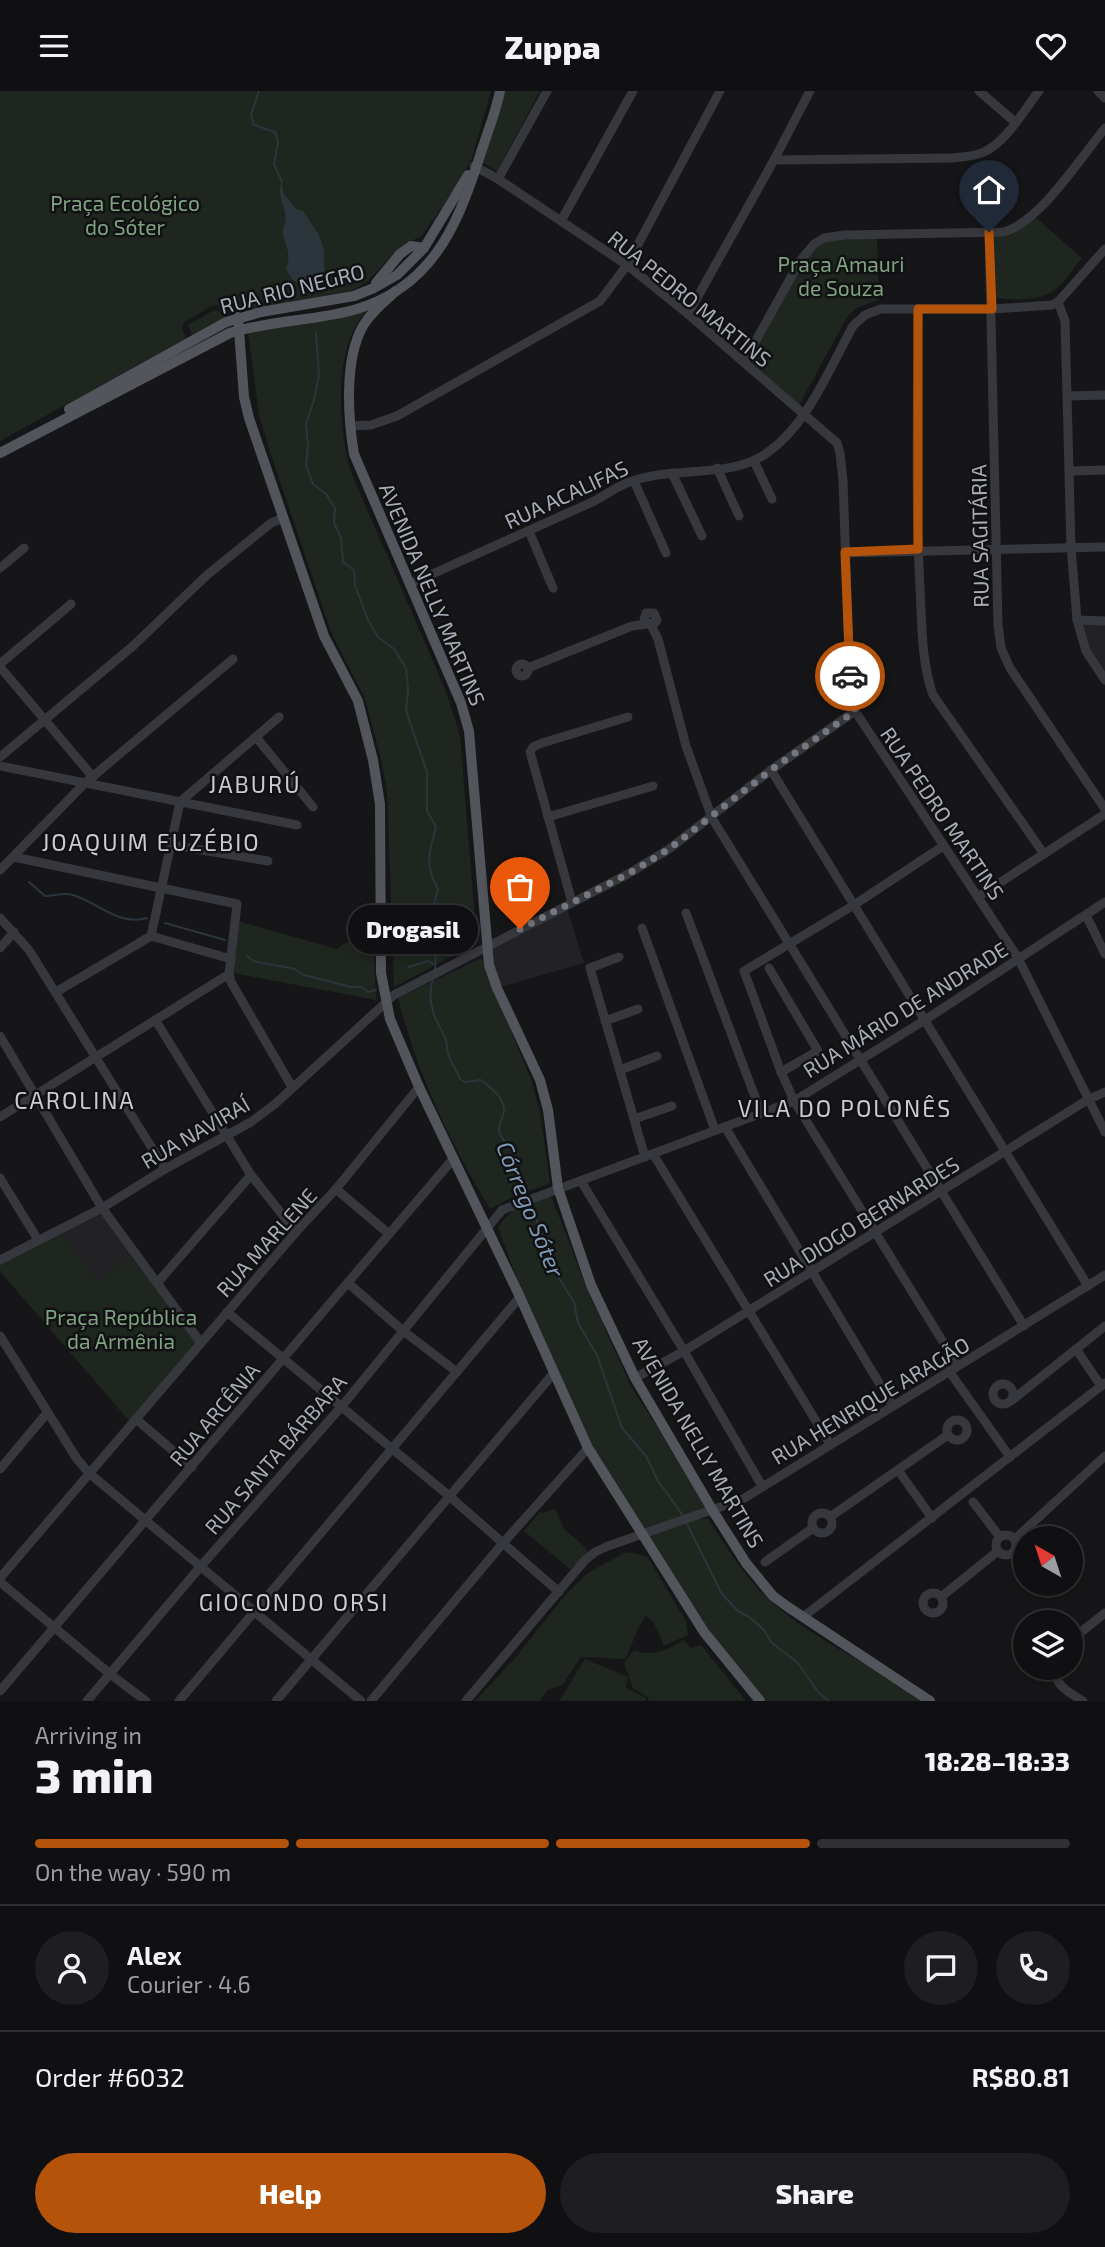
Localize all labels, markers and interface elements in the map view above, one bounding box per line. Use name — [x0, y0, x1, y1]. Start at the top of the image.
icon: menu — [35, 27, 73, 65]
text: Zuppa — [504, 27, 601, 65]
icon: heart — [1032, 27, 1070, 65]
pin — [959, 160, 1019, 232]
icon: home — [970, 171, 1008, 209]
park label: Praça Ecológico do Sóter — [50, 190, 200, 239]
street label: RUA PEDRO MARTINS — [603, 225, 777, 371]
park label: Praça Amauri de Souza — [778, 251, 904, 300]
street label: RUA RIO NEGRO — [217, 258, 367, 318]
street label: RUA ACALIFAS — [500, 455, 632, 533]
street label: RUA SAGITÁRIA — [965, 464, 993, 608]
street label: AVENIDA NELLY MARTINS — [375, 479, 491, 709]
courier — [815, 641, 885, 711]
icon: car — [831, 657, 869, 695]
street label: RUA PEDRO MARTINS — [876, 722, 1010, 904]
district label: JABURÚ — [208, 770, 302, 798]
district label: JOAQUIM EUZÉBIO — [41, 828, 261, 856]
pin — [490, 857, 550, 929]
icon: bag — [501, 868, 539, 906]
callout: Drogasil — [349, 905, 478, 953]
text: Drogasil — [366, 915, 460, 943]
street label: RUA MÁRIO DE ANDRADE — [798, 936, 1012, 1082]
district label: CAROLINA — [14, 1086, 136, 1114]
street label: RUA NAVIRAÍ — [136, 1091, 254, 1173]
district label: VILA DO POLONÊS — [738, 1094, 952, 1122]
water label: Córrego Sóter — [491, 1137, 571, 1282]
street label: RUA DIOGO BERNARDES — [759, 1151, 963, 1291]
street label: RUA MARLENE — [211, 1182, 321, 1302]
park label: Praça República da Armênia — [45, 1304, 197, 1353]
street label: RUA HENRIQUE ARAGÃO — [767, 1331, 974, 1470]
street label: AVENIDA NELLY MARTINS — [628, 1332, 770, 1552]
street label: RUA ARCÊNIA — [164, 1357, 264, 1471]
street label: RUA SANTA BÁRBARA — [199, 1369, 351, 1539]
north arrow — [1013, 1526, 1083, 1596]
map controls — [1013, 1526, 1083, 1680]
district label: GIOCONDO ORSI — [199, 1588, 389, 1616]
button: layers — [1013, 1610, 1083, 1680]
text: Arriving in — [35, 1721, 142, 1749]
text: 18:28–18:33 — [925, 1745, 1070, 1776]
text: 3 min — [35, 1747, 153, 1802]
text: On the way · 590 m — [35, 1858, 231, 1886]
button: person — [35, 1931, 109, 2005]
button: chat — [904, 1931, 978, 2005]
button: phone — [996, 1931, 1070, 2005]
text: Alex — [127, 1939, 182, 1970]
text: Courier · 4.6 — [127, 1970, 251, 1998]
text: Order #6032 — [35, 2061, 185, 2092]
text: R$80.81 — [972, 2061, 1070, 2092]
button: Help — [35, 2153, 546, 2233]
button: Share — [560, 2153, 1070, 2233]

